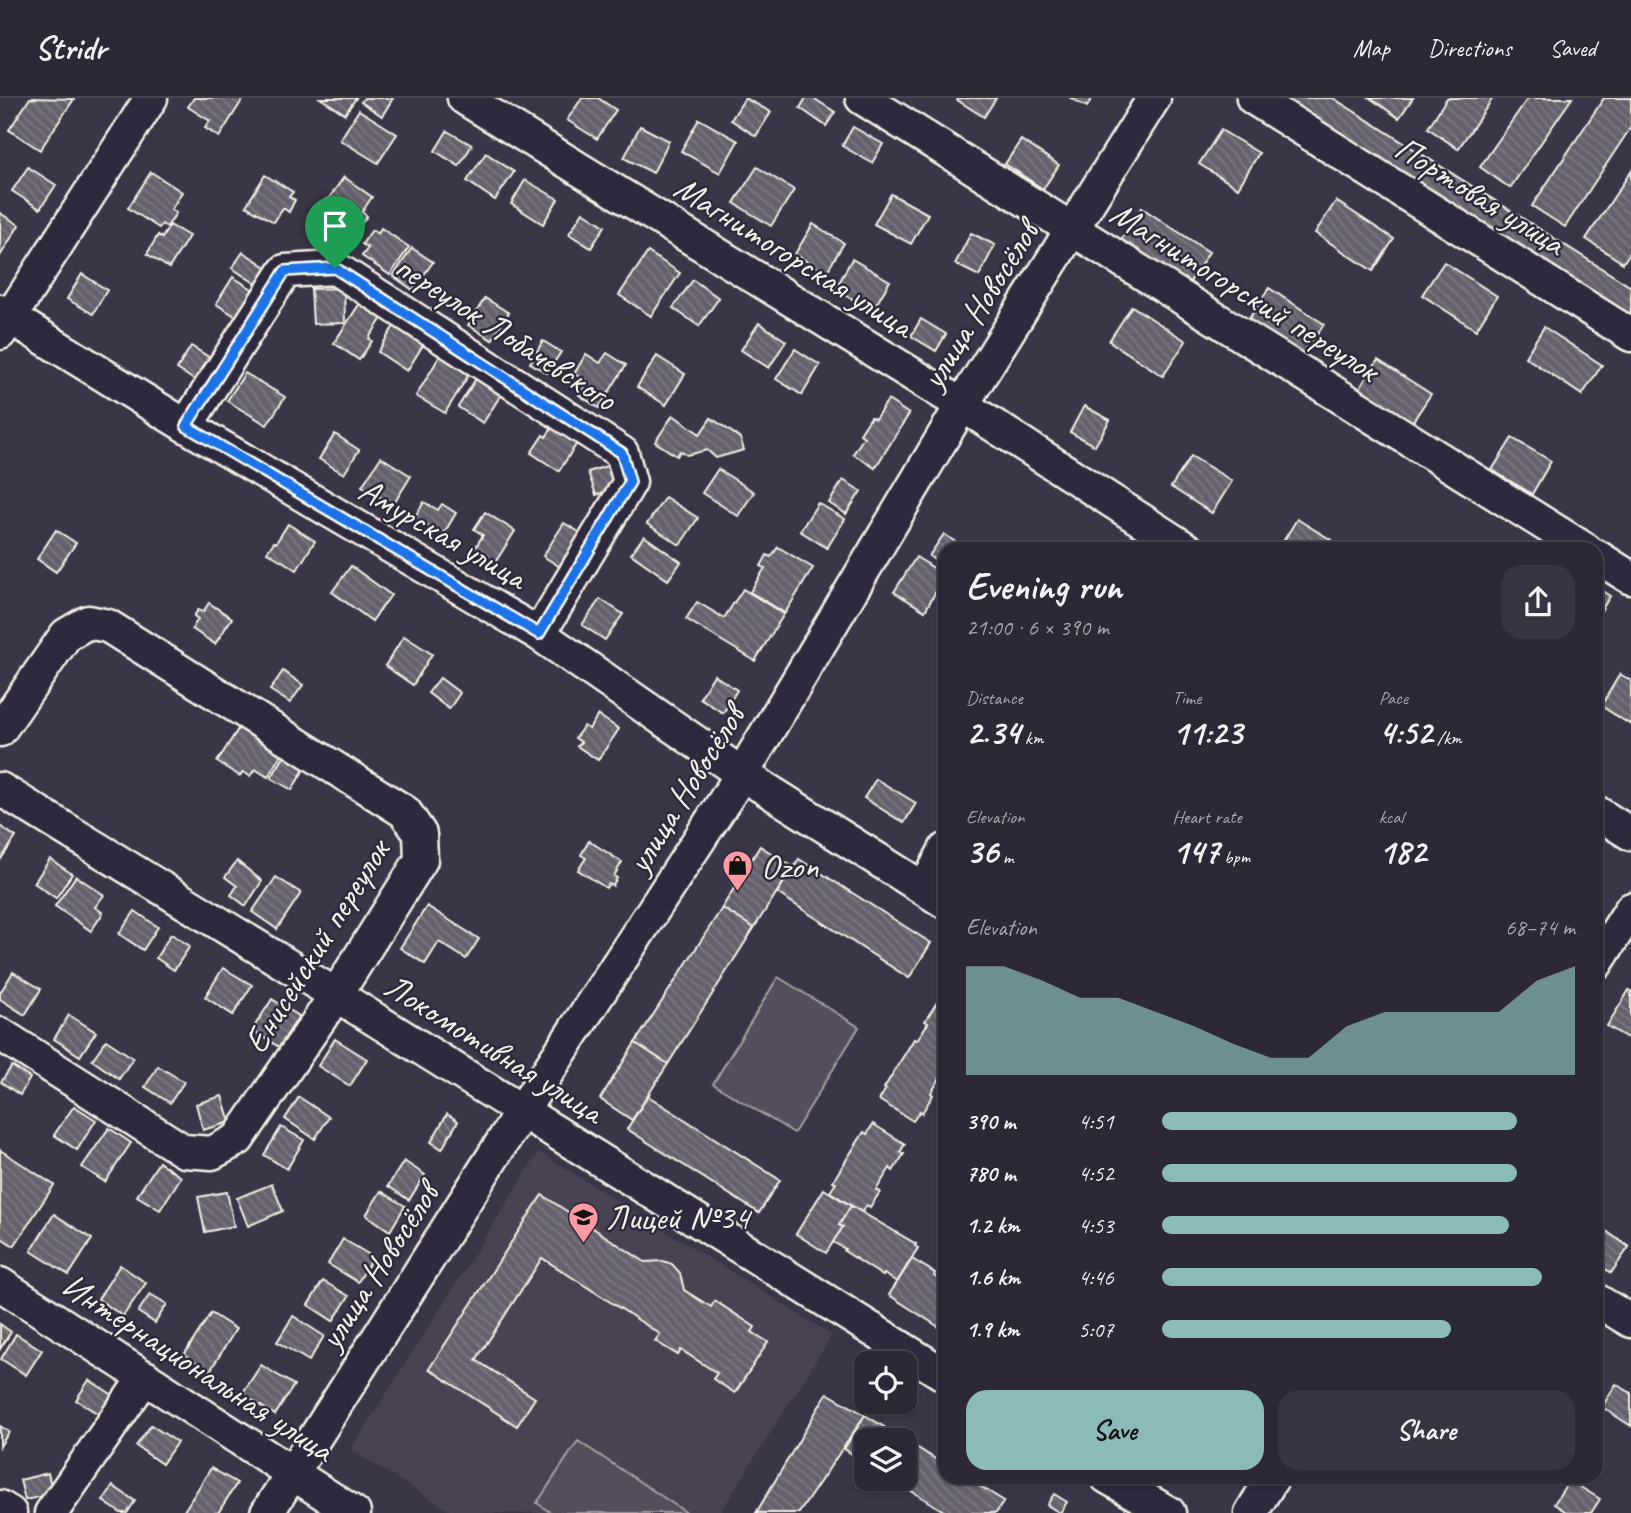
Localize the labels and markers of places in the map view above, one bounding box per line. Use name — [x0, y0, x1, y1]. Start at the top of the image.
pin — [305, 196, 365, 268]
place label: Ozon — [761, 844, 819, 889]
shop icon: Ozon — [721, 849, 755, 893]
place label: Лицей №34 — [606, 1195, 753, 1240]
school or university icon: Лицей №34 — [566, 1200, 600, 1244]

